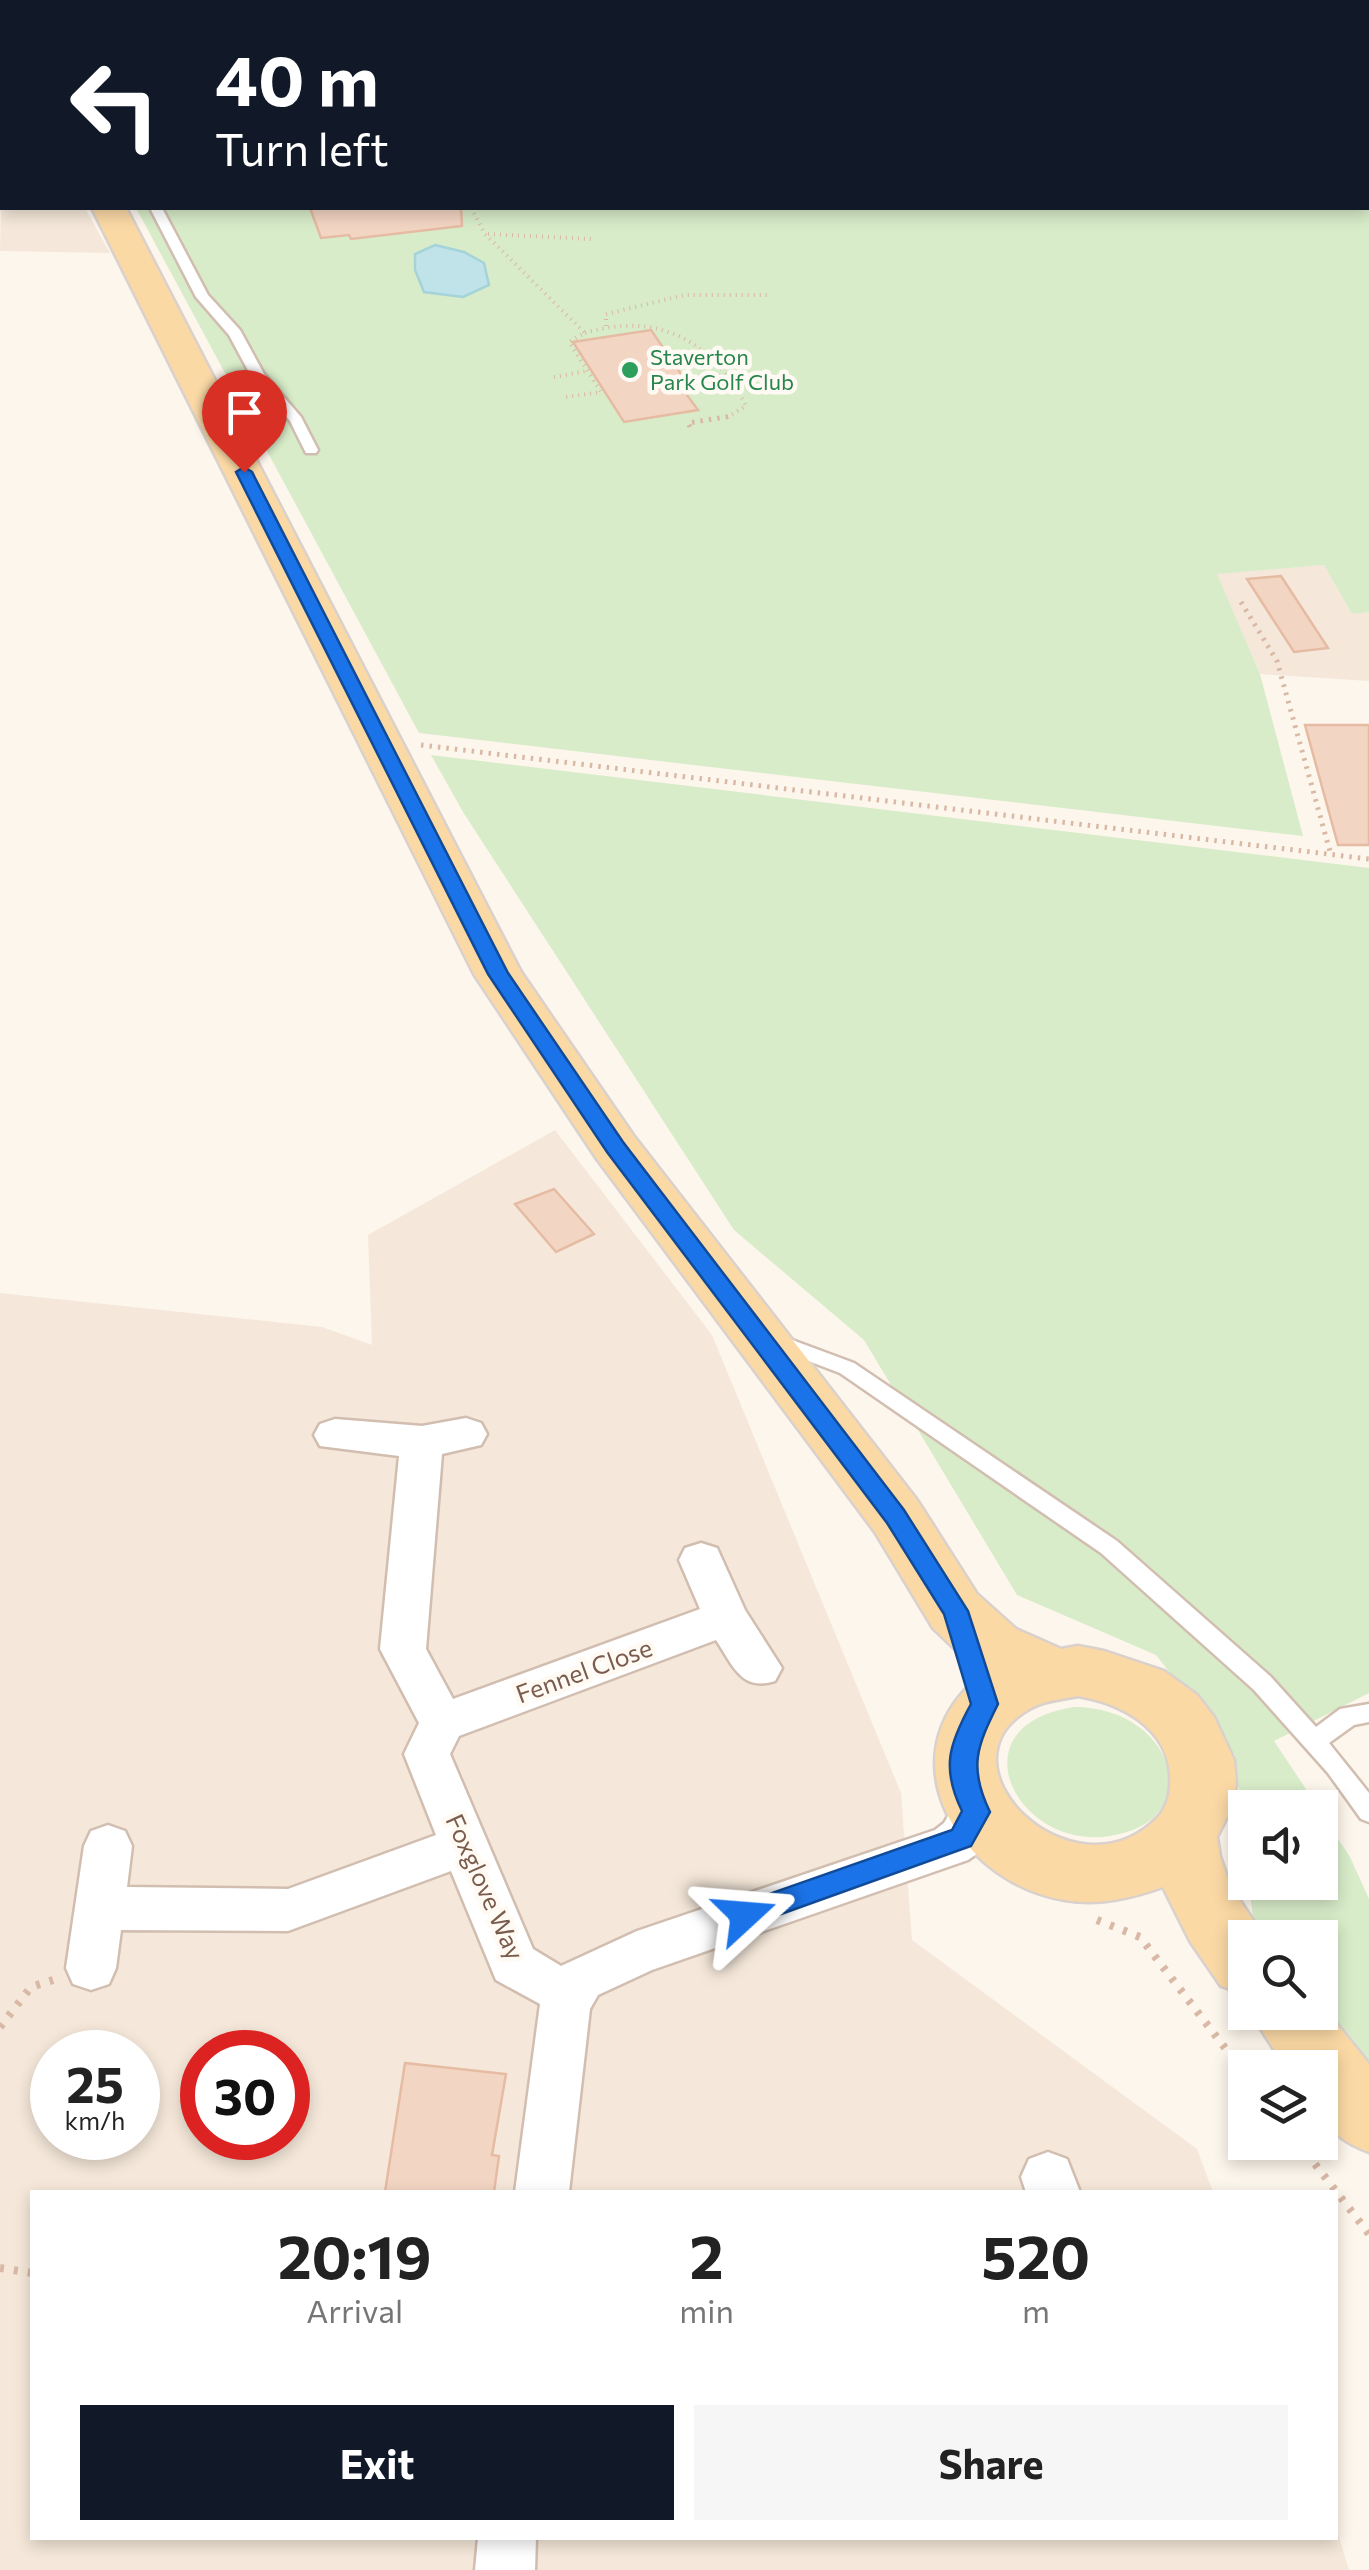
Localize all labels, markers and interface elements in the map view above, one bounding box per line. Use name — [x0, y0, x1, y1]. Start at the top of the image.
text: 40 m — [215, 35, 379, 120]
icon: left — [50, 40, 180, 170]
text: Turn left — [215, 120, 389, 175]
place label: Staverton Park Golf Club — [650, 343, 794, 395]
marker: Staverton Park Golf Club — [619, 359, 641, 381]
pin — [202, 370, 287, 473]
icon: arrive — [217, 385, 272, 440]
street label: Fennel Close — [511, 1632, 656, 1709]
map controls — [1228, 1790, 1338, 2160]
button: sound — [1228, 1790, 1338, 1900]
street label: Foxglove Way — [440, 1809, 531, 1964]
position arrow — [693, 1863, 797, 1967]
button: search — [1228, 1920, 1338, 2030]
speed limit sign: 30 — [180, 2030, 310, 2160]
button: layers — [1228, 2050, 1338, 2160]
text: 25 — [66, 2052, 124, 2113]
text: km/h — [65, 2105, 125, 2135]
text: 20:19 — [278, 2218, 431, 2291]
text: 2 — [689, 2218, 724, 2291]
text: 520 — [982, 2218, 1090, 2291]
text: Arrival — [306, 2290, 403, 2330]
text: min — [679, 2290, 734, 2330]
text: m — [1022, 2290, 1050, 2330]
button: Exit — [80, 2405, 674, 2520]
button: Share — [694, 2405, 1288, 2520]

